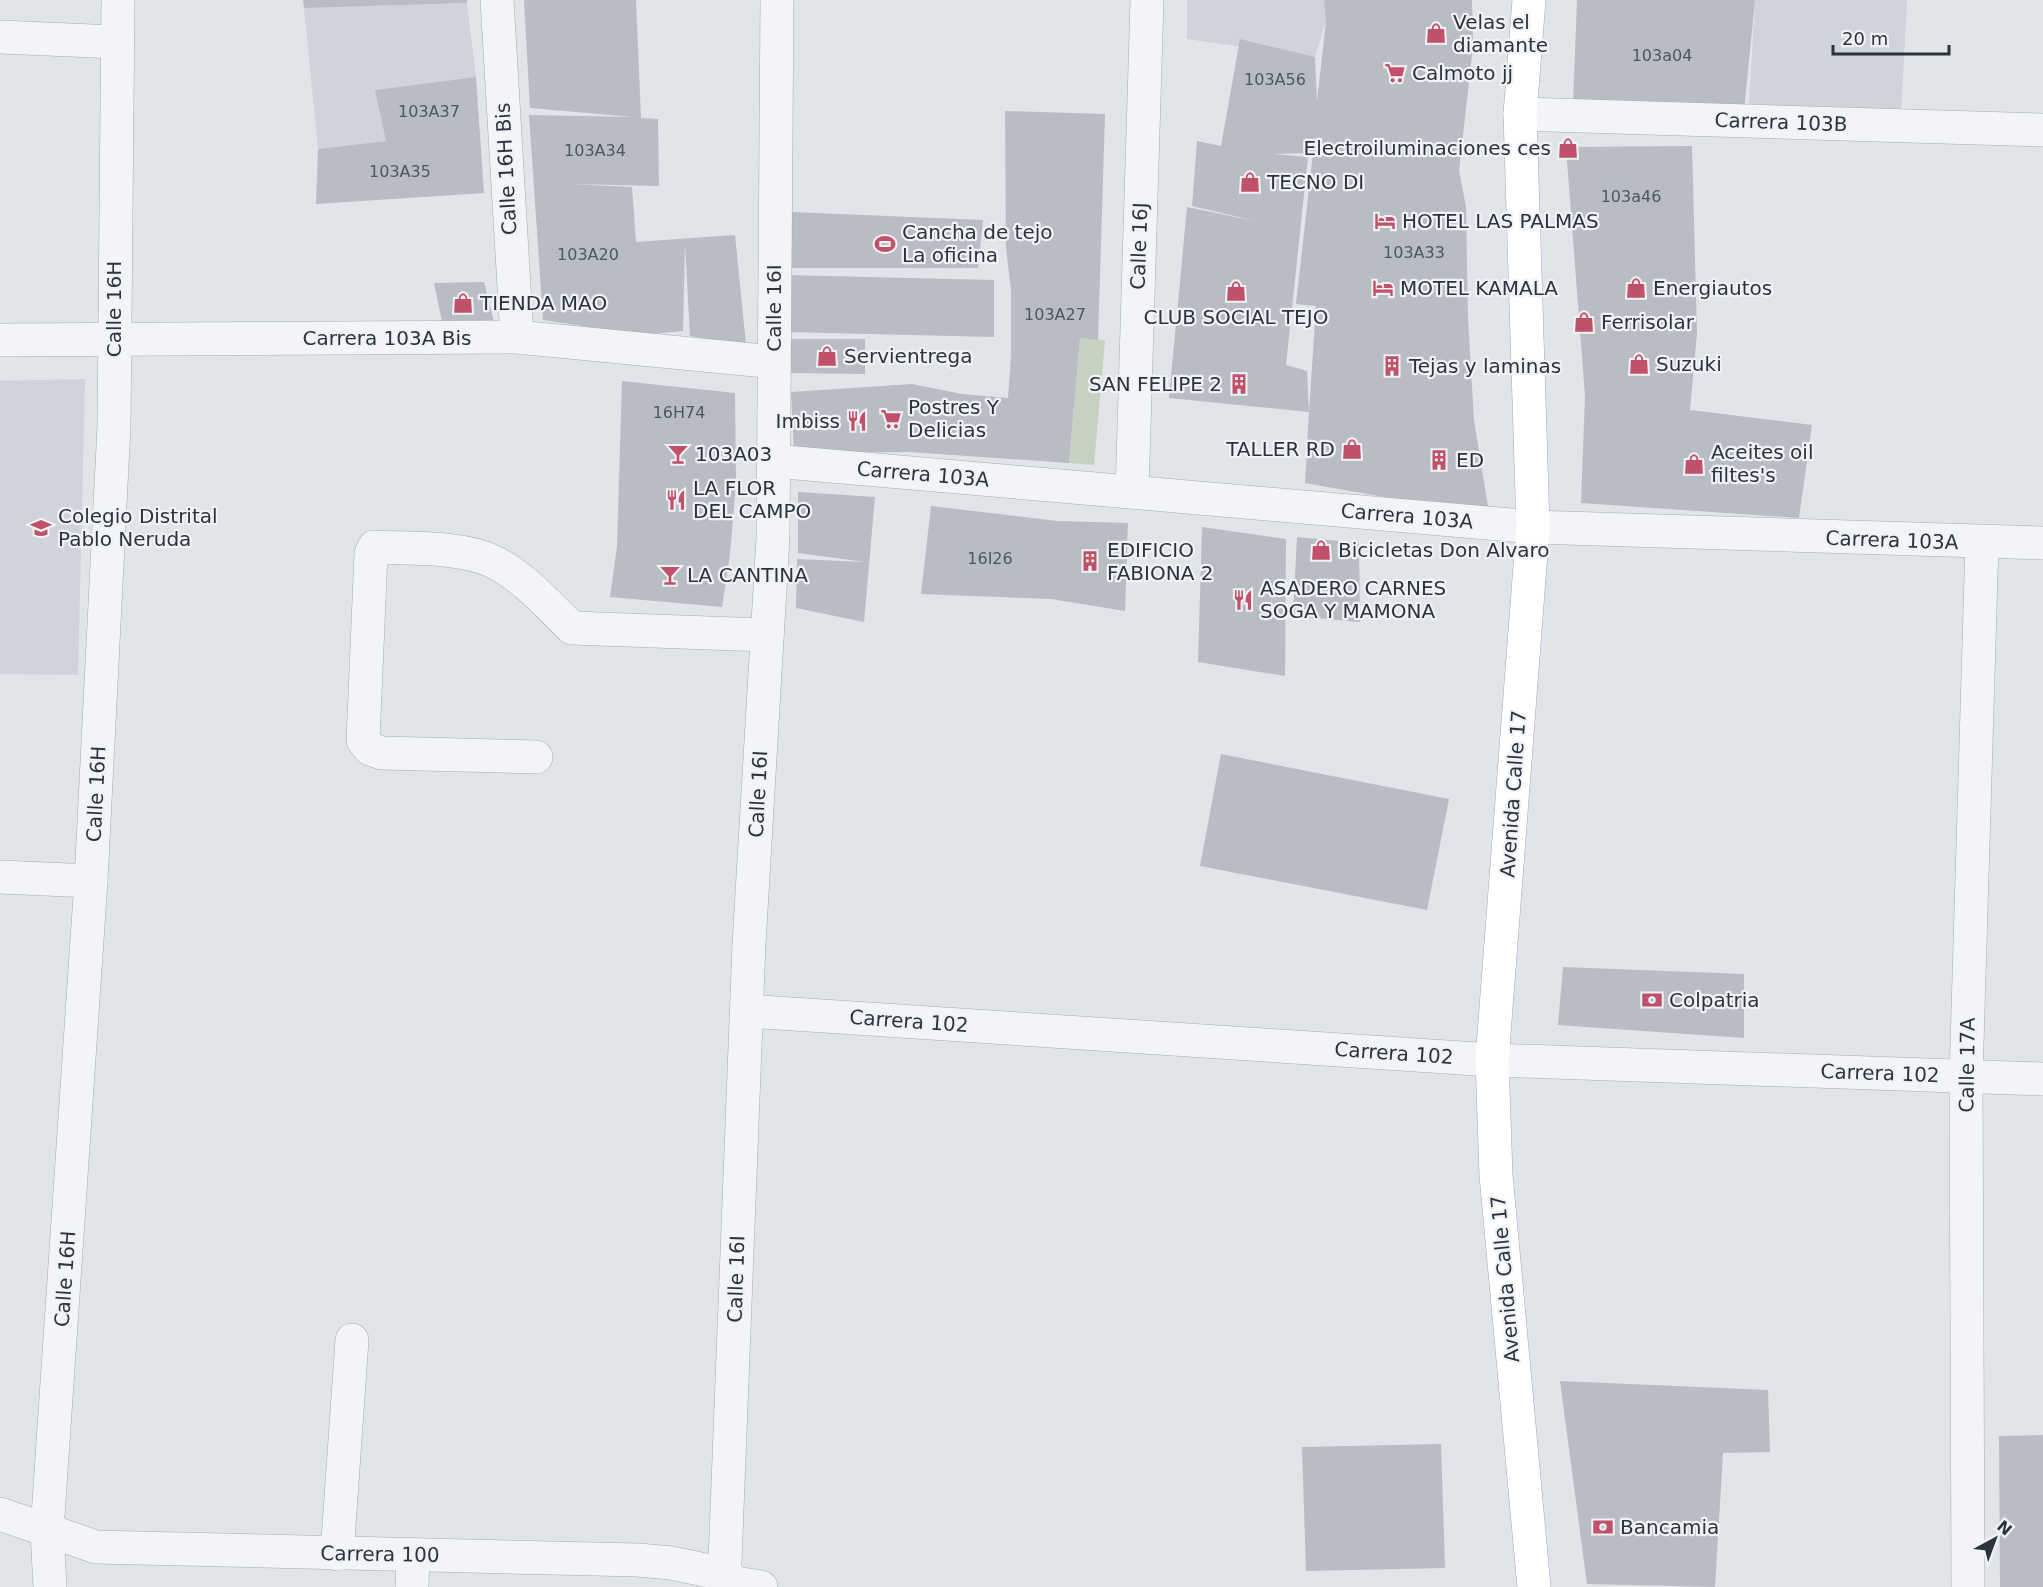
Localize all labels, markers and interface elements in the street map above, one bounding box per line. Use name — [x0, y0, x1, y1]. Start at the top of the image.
place label: Velas el diamante — [1453, 10, 1548, 57]
scale bar — [1833, 18, 1948, 56]
shop icon: Velas el diamante — [1424, 21, 1448, 45]
text: 20 m — [1842, 28, 1888, 49]
house number: 103a04 — [1632, 46, 1692, 65]
supermarket icon: Calmoto jj — [1383, 61, 1407, 85]
place label: Calmoto jj — [1412, 61, 1513, 85]
house number: 103A56 — [1244, 70, 1306, 89]
house number: 103A37 — [398, 102, 460, 121]
street label: Calle 16H Bis — [491, 102, 521, 236]
street label: Carrera 103B — [1714, 108, 1848, 136]
place label: Electroiluminaciones ces — [1304, 136, 1551, 160]
shop icon: Electroiluminaciones ces — [1556, 136, 1580, 160]
house number: 103A34 — [564, 141, 626, 160]
house number: 103A35 — [369, 162, 431, 181]
shop icon: TECNO DI — [1238, 170, 1262, 194]
place label: TECNO DI — [1266, 170, 1364, 194]
house number: 103a46 — [1601, 187, 1661, 206]
street label: Calle 16J — [1125, 202, 1153, 290]
hotel icon: HOTEL LAS PALMAS — [1373, 209, 1397, 233]
place label: HOTEL LAS PALMAS — [1402, 209, 1599, 233]
place label: Cancha de tejo La oficina — [902, 220, 1052, 267]
sports icon: Cancha de tejo La oficina — [873, 232, 897, 256]
house number: 103A33 — [1383, 243, 1445, 262]
house number: 103A20 — [557, 245, 619, 264]
street label: Calle 16H — [102, 261, 126, 357]
street label: Calle 16I — [762, 264, 786, 352]
hotel icon: MOTEL KAMALA — [1371, 276, 1395, 300]
place label: MOTEL KAMALA — [1400, 276, 1558, 300]
shop icon: Energiautos — [1624, 276, 1648, 300]
place label: Energiautos — [1653, 276, 1772, 300]
shop icon: CLUB SOCIAL TEJO — [1224, 279, 1248, 303]
shop icon: TIENDA MAO — [451, 291, 475, 315]
place label: TIENDA MAO — [479, 291, 607, 315]
house number: 103A27 — [1024, 305, 1086, 324]
place label: CLUB SOCIAL TEJO — [1144, 305, 1328, 329]
shop icon: Ferrisolar — [1572, 310, 1596, 334]
place label: Ferrisolar — [1601, 310, 1695, 334]
street label: Carrera 103A Bis — [303, 326, 471, 350]
shop icon: Servientrega — [815, 344, 839, 368]
place label: Servientrega — [844, 344, 972, 368]
shop icon: Suzuki — [1627, 352, 1651, 376]
place label: Suzuki — [1656, 352, 1722, 376]
building icon: Tejas y laminas — [1380, 354, 1404, 378]
place label: Tejas y laminas — [1408, 354, 1561, 378]
place label: SAN FELIPE 2 — [1089, 372, 1222, 396]
building icon: SAN FELIPE 2 — [1227, 372, 1251, 396]
place label: Postres Y Delicias — [908, 395, 1000, 442]
house number: 16H74 — [653, 403, 705, 422]
supermarket icon: Postres Y Delicias — [879, 407, 903, 431]
place label: Imbiss — [776, 409, 840, 433]
restaurant icon: Imbiss — [845, 409, 869, 433]
place label: TALLER RD — [1225, 437, 1335, 461]
shop icon: TALLER RD — [1340, 437, 1364, 461]
place label: Aceites oil filtes's — [1711, 440, 1813, 487]
bar icon: 103A03 — [666, 442, 690, 466]
place label: 103A03 — [695, 442, 772, 466]
building icon: ED — [1427, 448, 1451, 472]
place label: ED — [1456, 448, 1484, 472]
shop icon: Aceites oil filtes's — [1682, 452, 1706, 476]
street label: Carrera 103A — [856, 456, 991, 492]
place label: LA FLOR DEL CAMPO — [693, 476, 811, 523]
restaurant icon: LA FLOR DEL CAMPO — [664, 488, 688, 512]
street label: Carrera 103A — [1340, 498, 1475, 534]
place label: Colegio Distrital Pablo Neruda — [58, 504, 218, 551]
school or university icon: Colegio Distrital Pablo Neruda — [29, 516, 53, 540]
street label: Carrera 103A — [1825, 526, 1959, 554]
place label: EDIFICIO FABIONA 2 — [1107, 538, 1213, 585]
shop icon: Bicicletas Don Alvaro — [1309, 538, 1333, 562]
place label: Bicicletas Don Alvaro — [1338, 538, 1550, 562]
house number: 16I26 — [967, 549, 1013, 568]
building icon: EDIFICIO FABIONA 2 — [1078, 549, 1102, 573]
bar icon: LA CANTINA — [658, 563, 682, 587]
place label: LA CANTINA — [687, 563, 808, 587]
place label: ASADERO CARNES SOGA Y MAMONA — [1260, 576, 1446, 623]
restaurant icon: ASADERO CARNES SOGA Y MAMONA — [1231, 588, 1255, 612]
street label: Avenida Calle 17 — [1495, 710, 1531, 878]
street label: Calle 16H — [81, 745, 111, 843]
street label: Calle 16I — [744, 750, 772, 838]
bank icon: Colpatria — [1640, 988, 1664, 1012]
place label: Colpatria — [1669, 988, 1760, 1012]
street label: Carrera 102 — [849, 1005, 969, 1037]
street label: Calle 17A — [1954, 1017, 1980, 1113]
street label: Carrera 102 — [1334, 1037, 1454, 1069]
street label: Carrera 102 — [1820, 1059, 1940, 1087]
street label: Avenida Calle 17 — [1486, 1194, 1524, 1364]
street label: Calle 16H — [50, 1230, 80, 1328]
street label: Calle 16I — [722, 1235, 750, 1323]
north arrow — [1965, 1509, 2025, 1569]
bank icon: Bancamia — [1591, 1515, 1615, 1539]
place label: Bancamia — [1620, 1515, 1719, 1539]
text: N — [1993, 1516, 2016, 1540]
street label: Carrera 100 — [320, 1541, 440, 1567]

